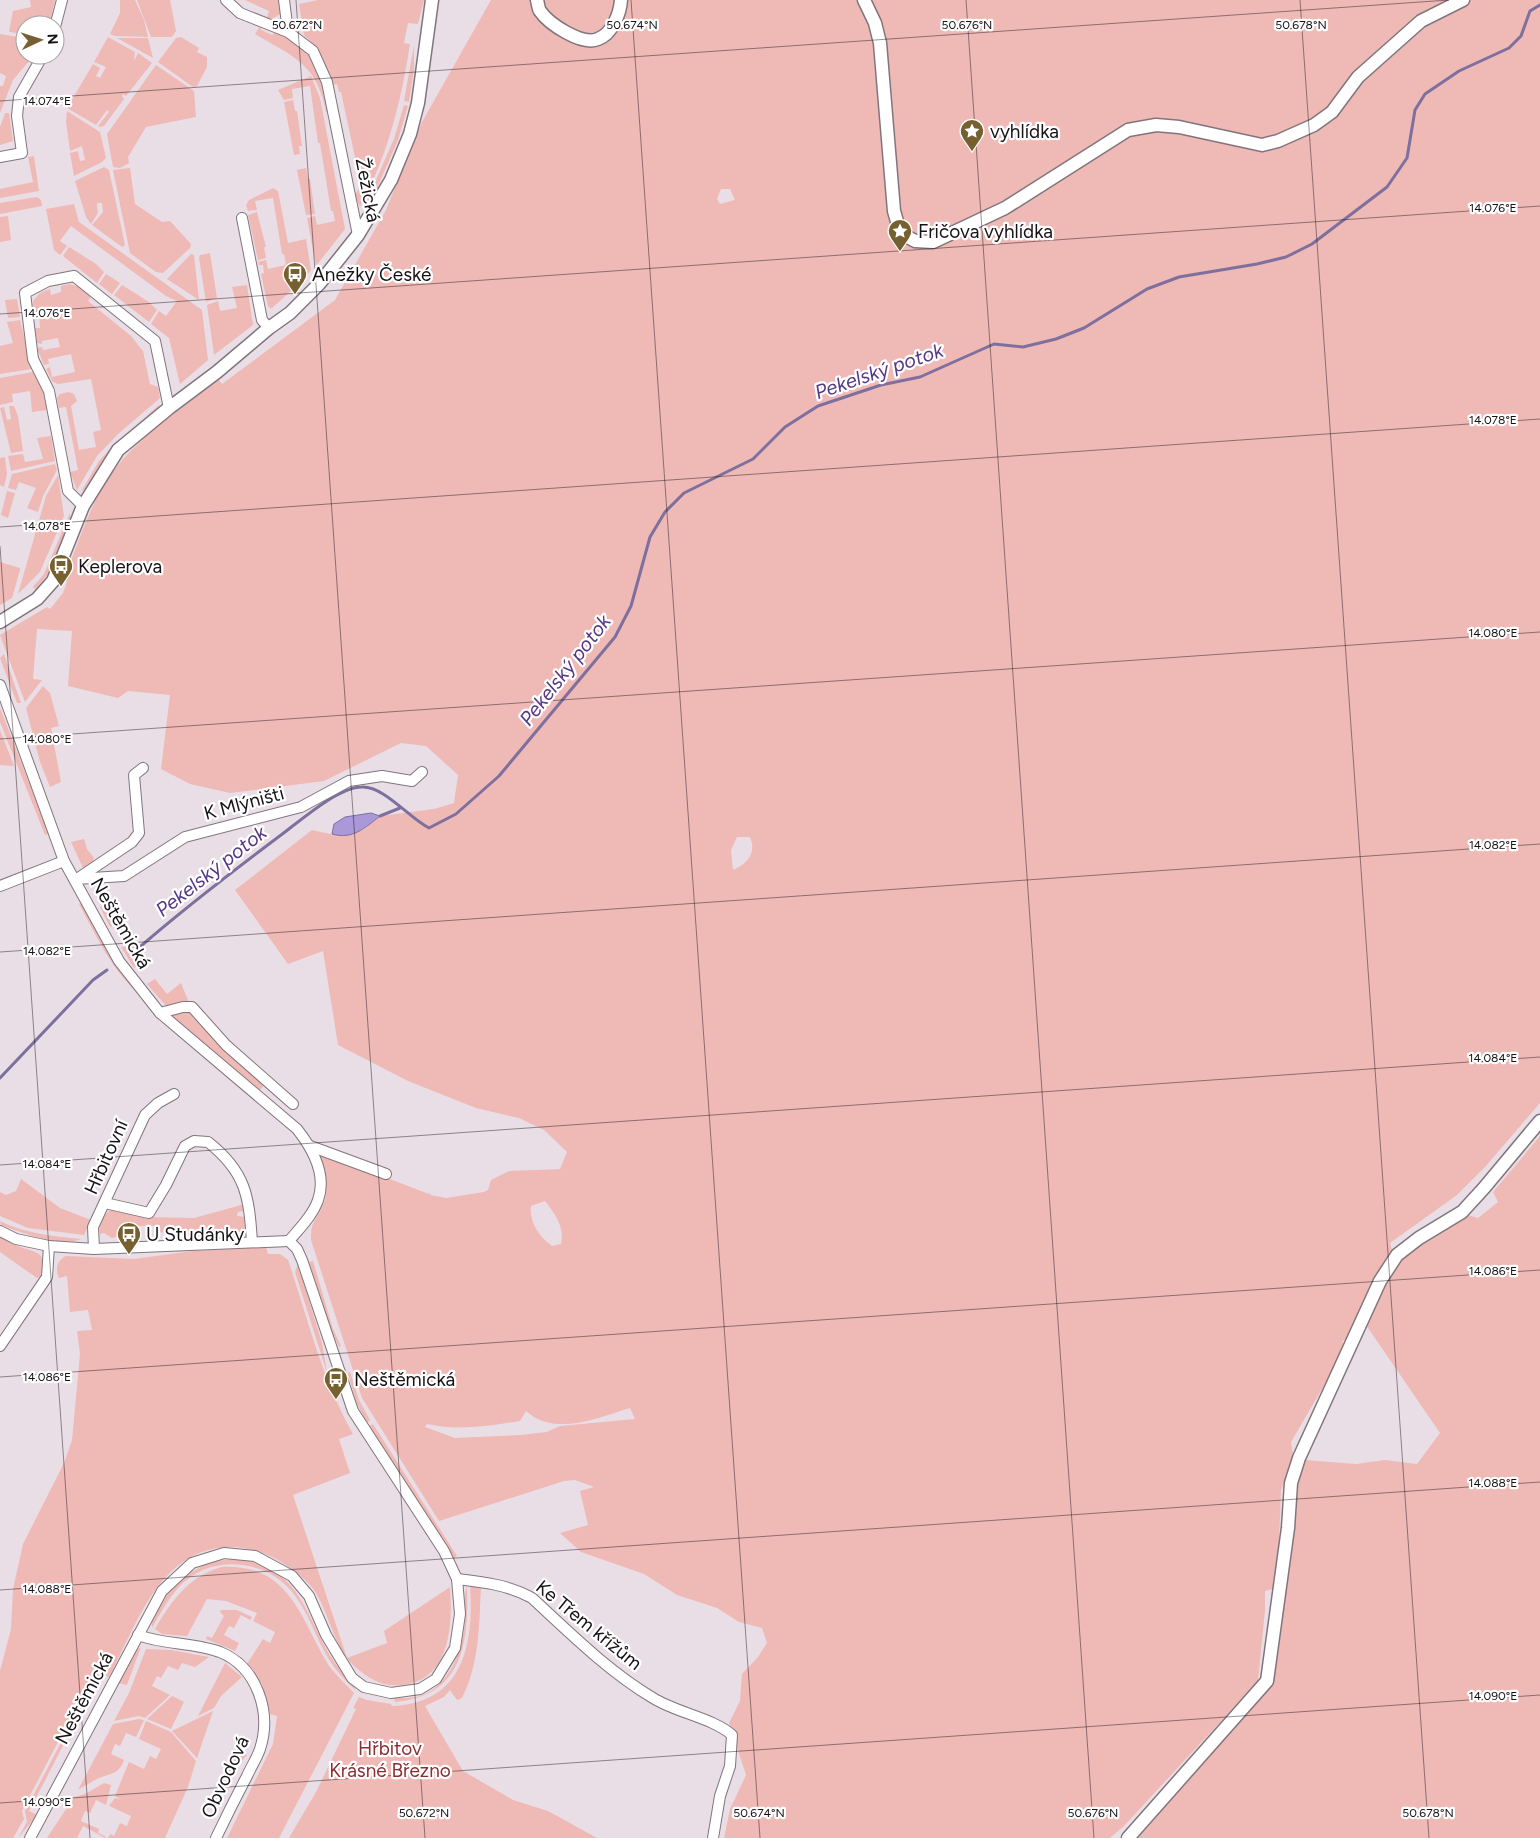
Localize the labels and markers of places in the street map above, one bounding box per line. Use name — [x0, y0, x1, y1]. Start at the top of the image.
place icon: vyhlídka — [959, 118, 985, 152]
place label: vyhlídka — [990, 120, 1059, 143]
place icon: Fričova vyhlídka — [887, 218, 913, 252]
place label: Fričova vyhlídka — [918, 220, 1053, 243]
bus stop icon: Anežky České — [282, 261, 308, 295]
place label: Anežky České — [312, 263, 431, 286]
bus stop icon: Keplerova — [48, 553, 74, 587]
place label: Keplerova — [78, 555, 162, 578]
bus stop icon: U Studánky — [116, 1221, 142, 1255]
place label: U Studánky — [146, 1223, 244, 1246]
bus stop icon: Neštěmická — [323, 1366, 349, 1400]
place label: Neštěmická — [354, 1368, 455, 1391]

